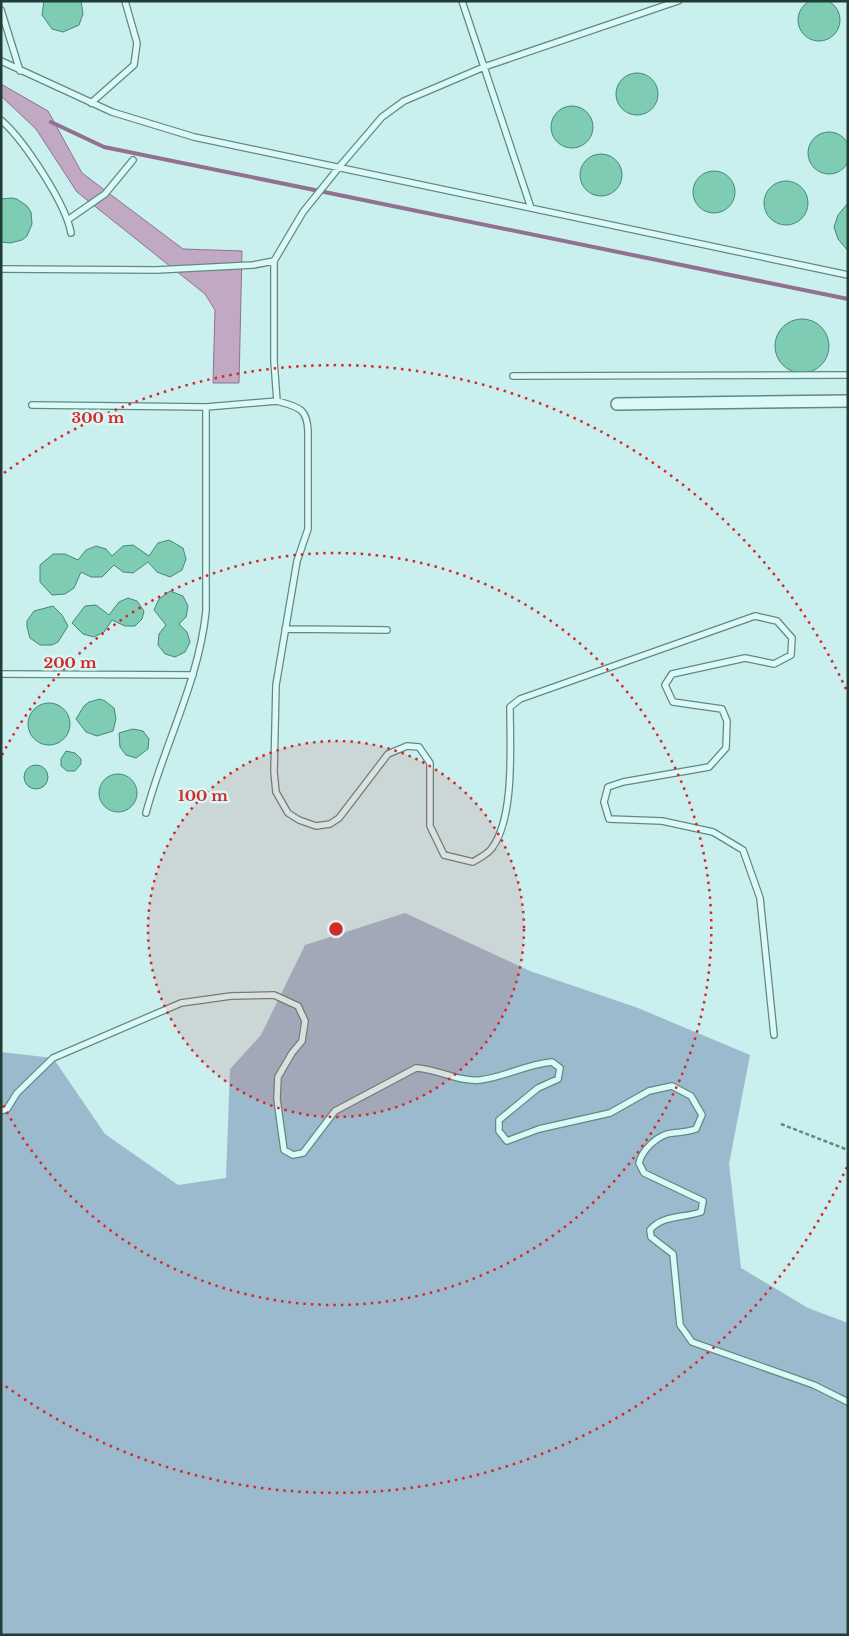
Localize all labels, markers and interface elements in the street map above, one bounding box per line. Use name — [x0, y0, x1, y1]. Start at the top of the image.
text: 300 m — [72, 408, 125, 427]
text: 200 m — [44, 653, 97, 672]
text: 100 m — [178, 786, 228, 805]
centre of rings — [327, 920, 345, 938]

